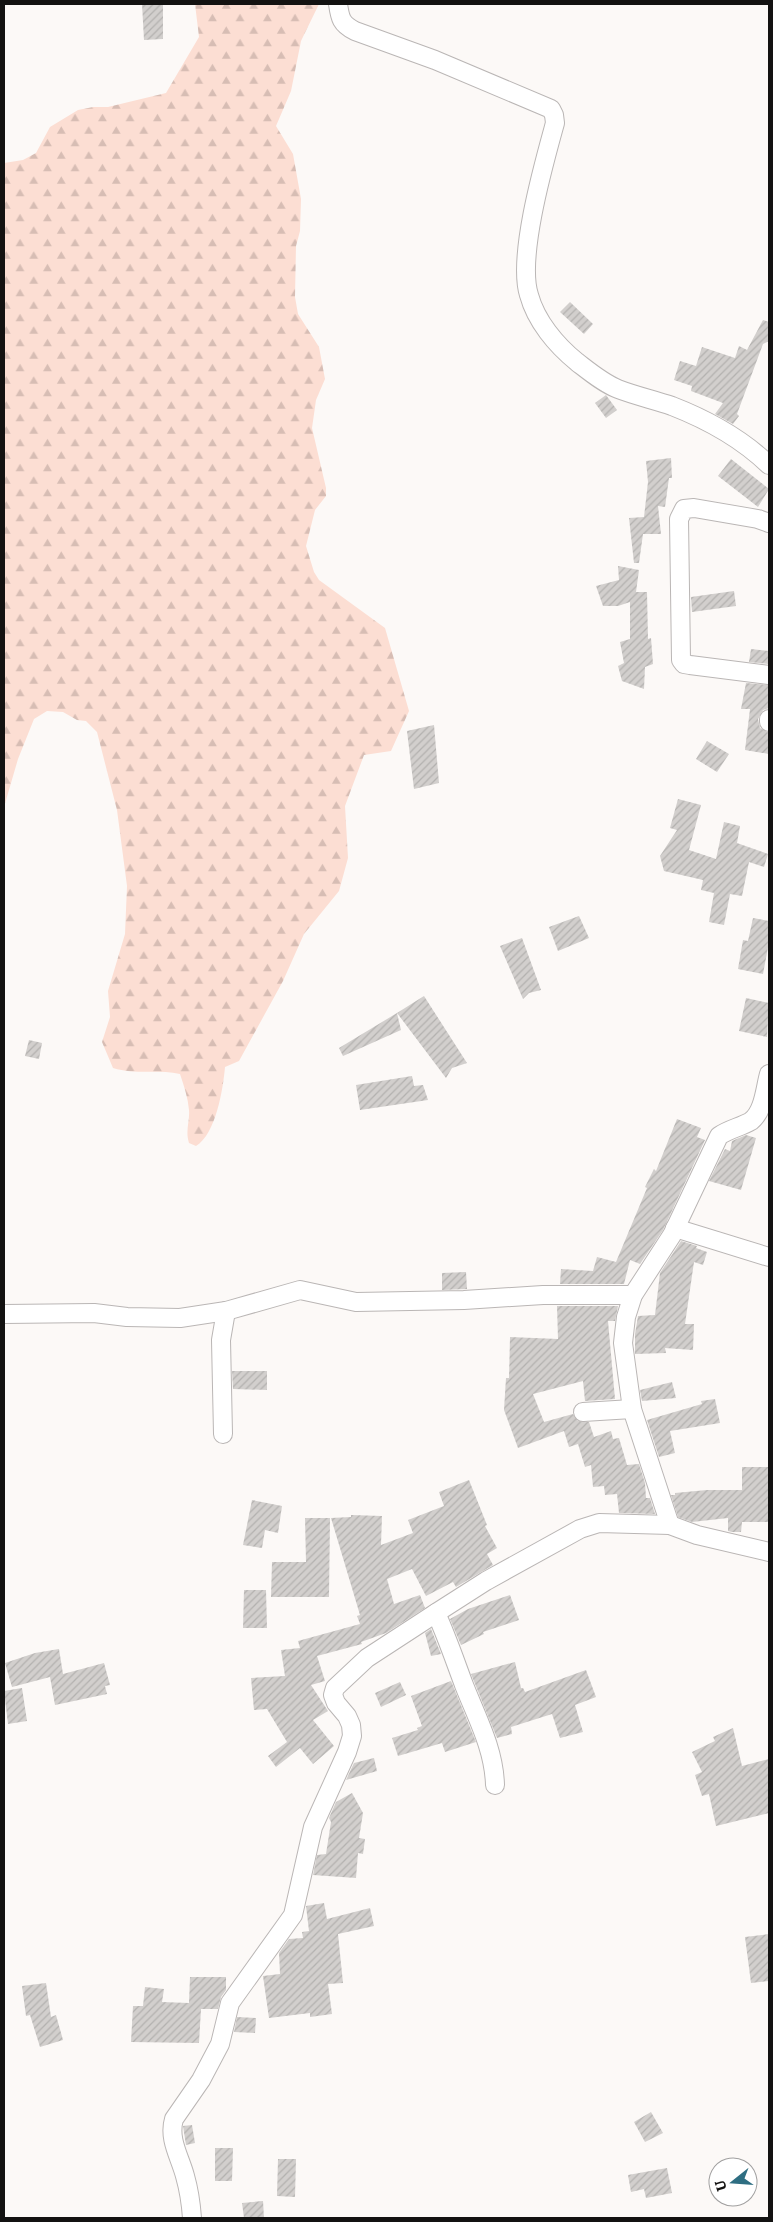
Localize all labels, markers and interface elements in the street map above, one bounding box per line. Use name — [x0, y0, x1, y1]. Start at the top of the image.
north arrow — [708, 2157, 758, 2207]
text: U — [708, 2178, 731, 2194]

